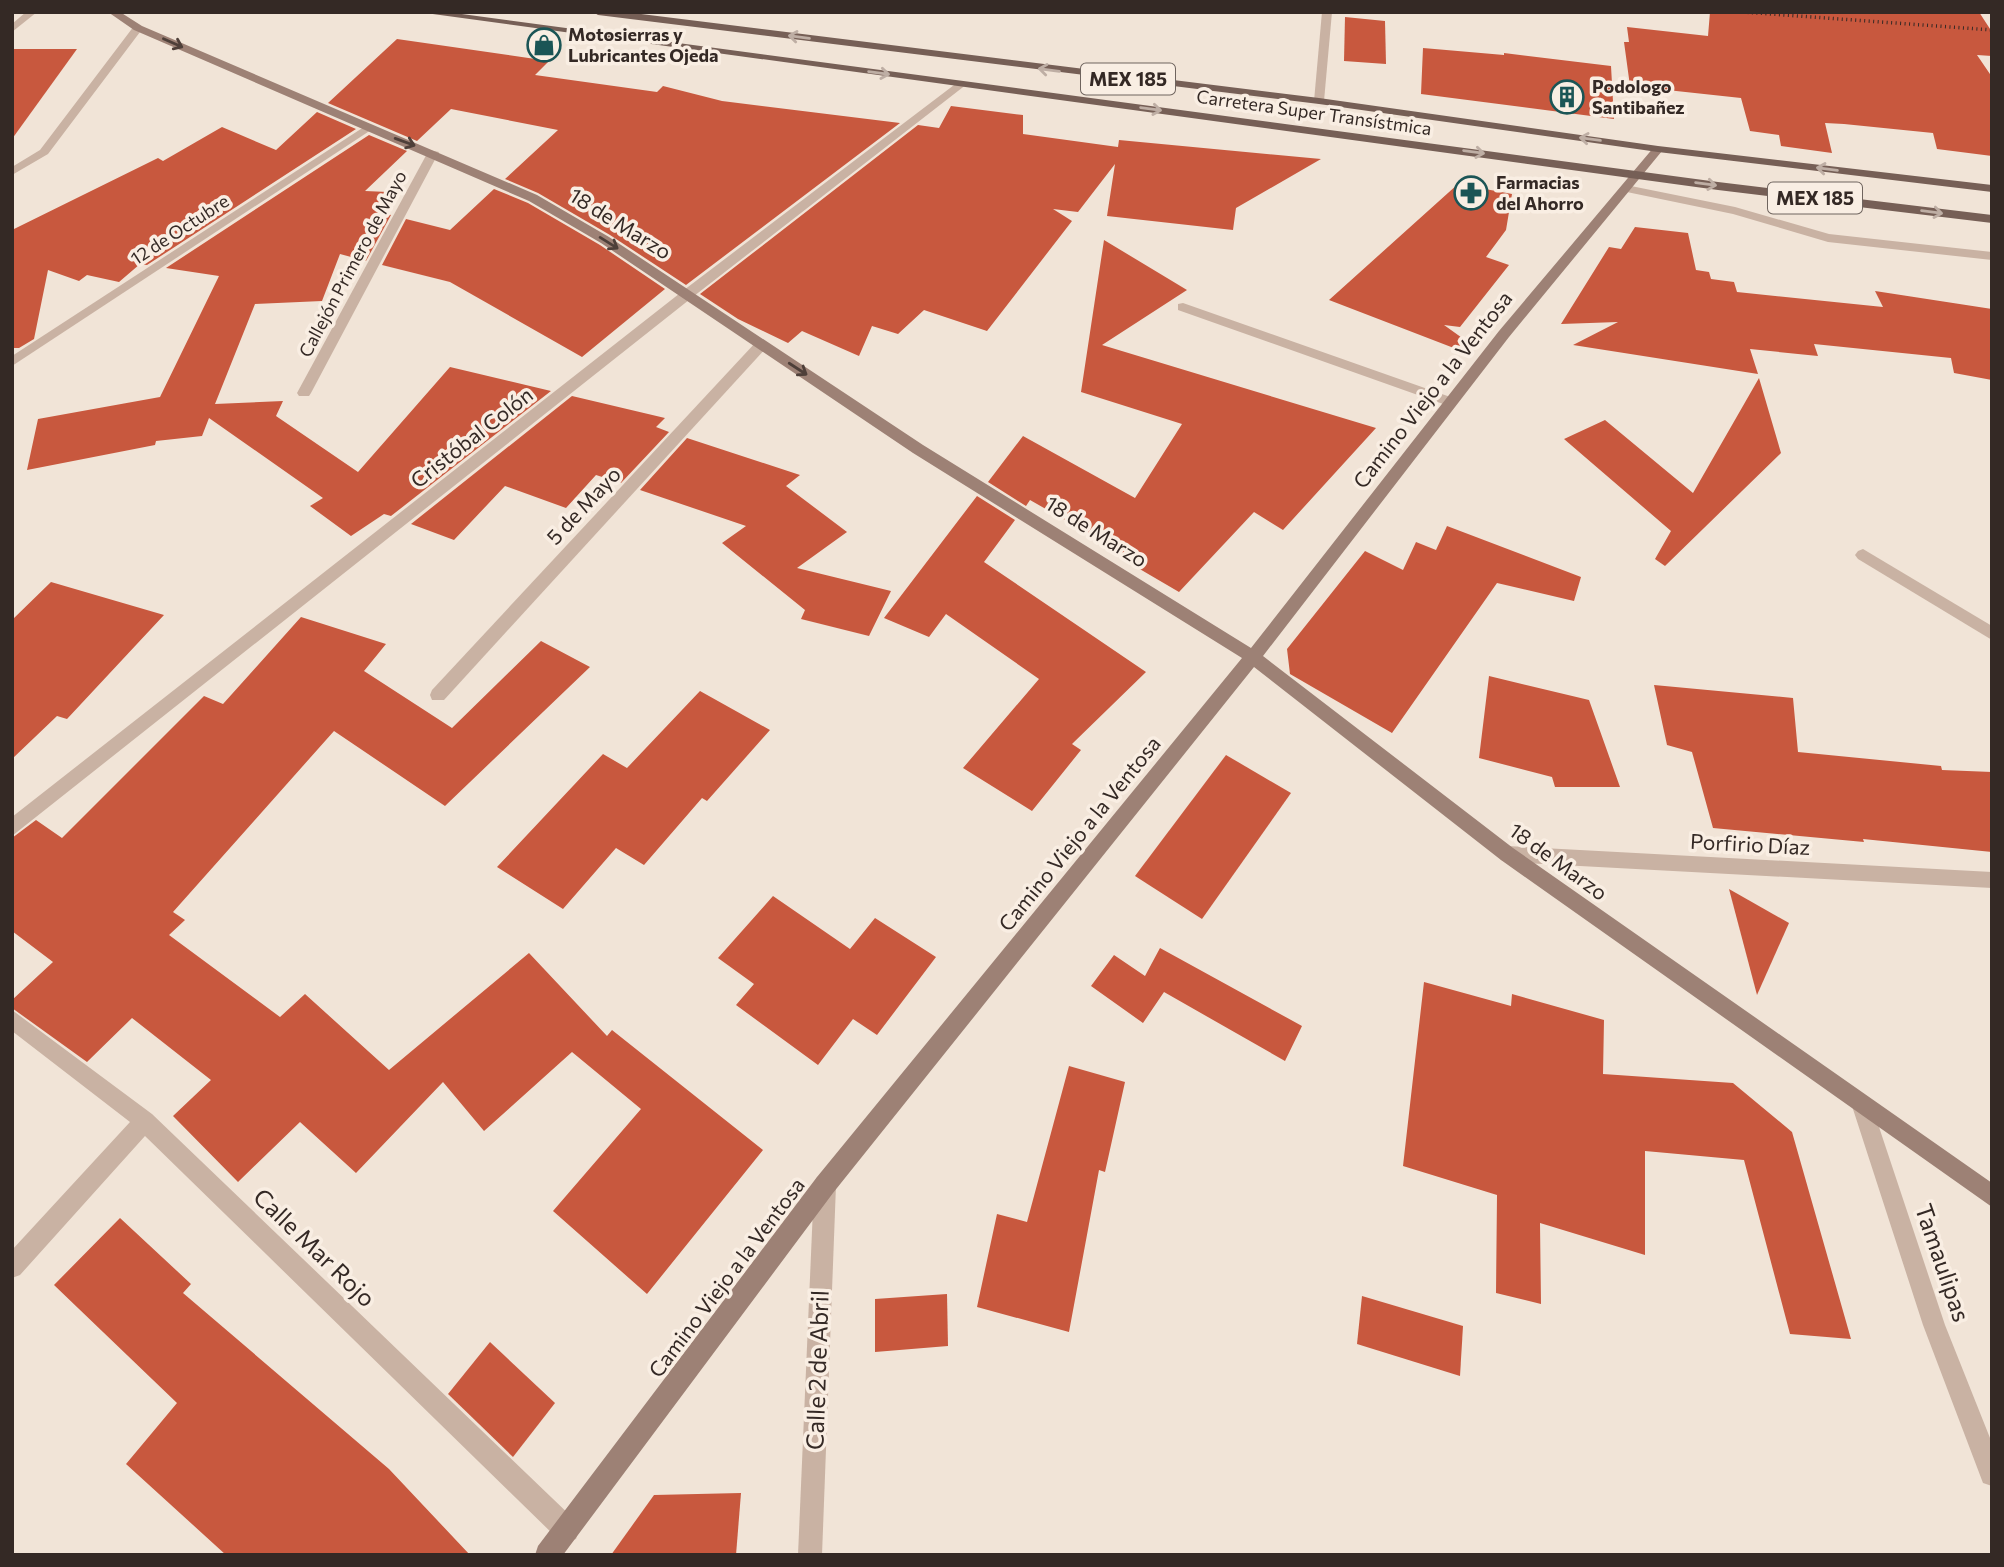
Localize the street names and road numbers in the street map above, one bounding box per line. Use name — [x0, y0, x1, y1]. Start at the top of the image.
road number: MEX 185 — [1081, 64, 1175, 94]
street label: Carretera Super Transístmica — [1195, 85, 1433, 139]
street label: Callejón Primero de Mayo — [294, 166, 411, 361]
street label: 18 de Marzo — [565, 182, 676, 264]
road number: MEX 185 — [1768, 182, 1862, 214]
street label: 12 de Octubre — [126, 189, 233, 269]
street label: Camino Viejo a la Ventosa — [1347, 286, 1517, 493]
street label: Cristóbal Colón — [405, 381, 537, 492]
street label: 5 de Mayo — [541, 461, 625, 549]
street label: 18 de Marzo — [1041, 490, 1152, 572]
street label: Camino Viejo a la Ventosa — [993, 731, 1165, 935]
street label: 18 de Marzo — [1505, 817, 1613, 905]
street label: Porfirio Díaz — [1689, 828, 1811, 859]
street label: Camino Viejo a la Ventosa — [643, 1172, 809, 1382]
street label: Calle Mar Rojo — [248, 1182, 382, 1312]
street label: Tamaulipas — [1910, 1200, 1977, 1325]
street label: Calle 2 de Abril — [799, 1289, 834, 1450]

